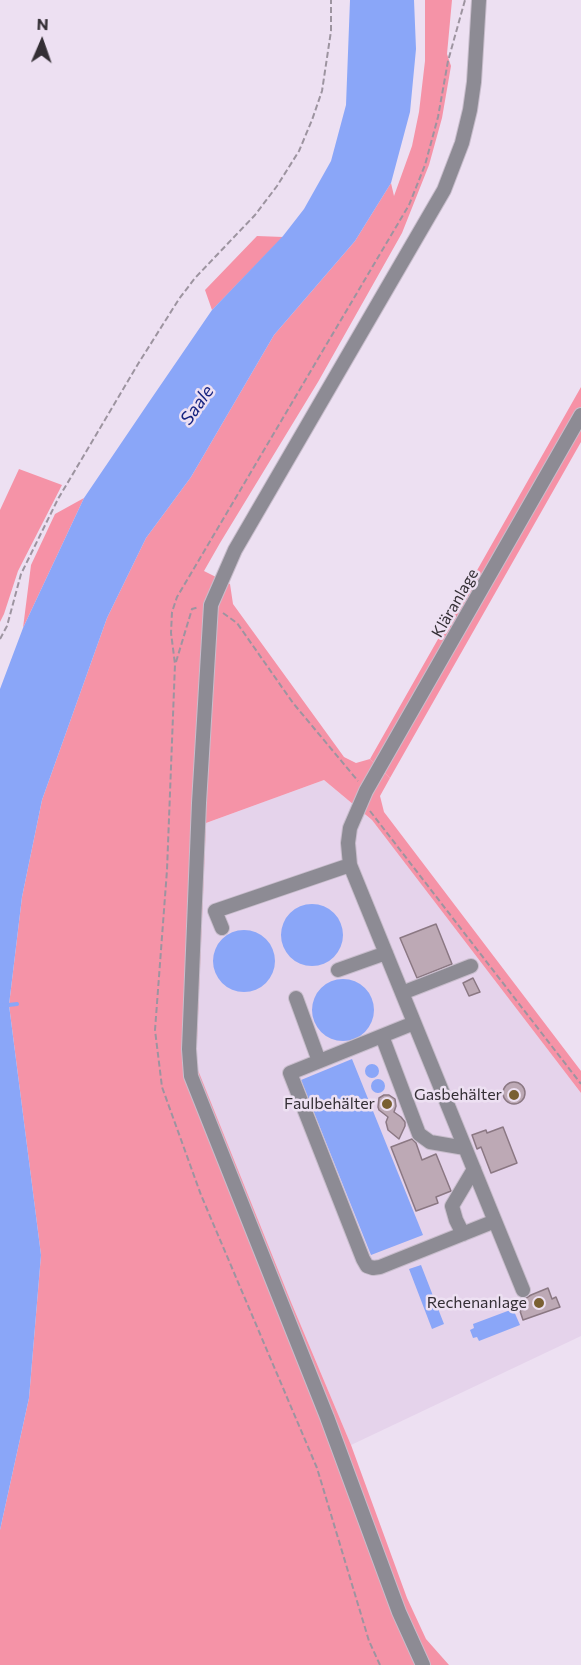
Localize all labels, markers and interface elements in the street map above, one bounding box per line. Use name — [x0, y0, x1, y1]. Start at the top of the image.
north arrow — [12, 12, 72, 72]
text: N — [36, 14, 49, 33]
water label: Saale — [176, 381, 218, 429]
street label: Kläranlage — [428, 565, 482, 641]
place label: Gasbehälter — [414, 1085, 502, 1105]
marker: Gasbehälter — [507, 1088, 521, 1102]
place label: Faulbehälter — [284, 1094, 375, 1114]
marker: Faulbehälter — [380, 1097, 394, 1111]
place label: Rechenanlage — [427, 1293, 527, 1313]
marker: Rechenanlage — [532, 1296, 546, 1310]

